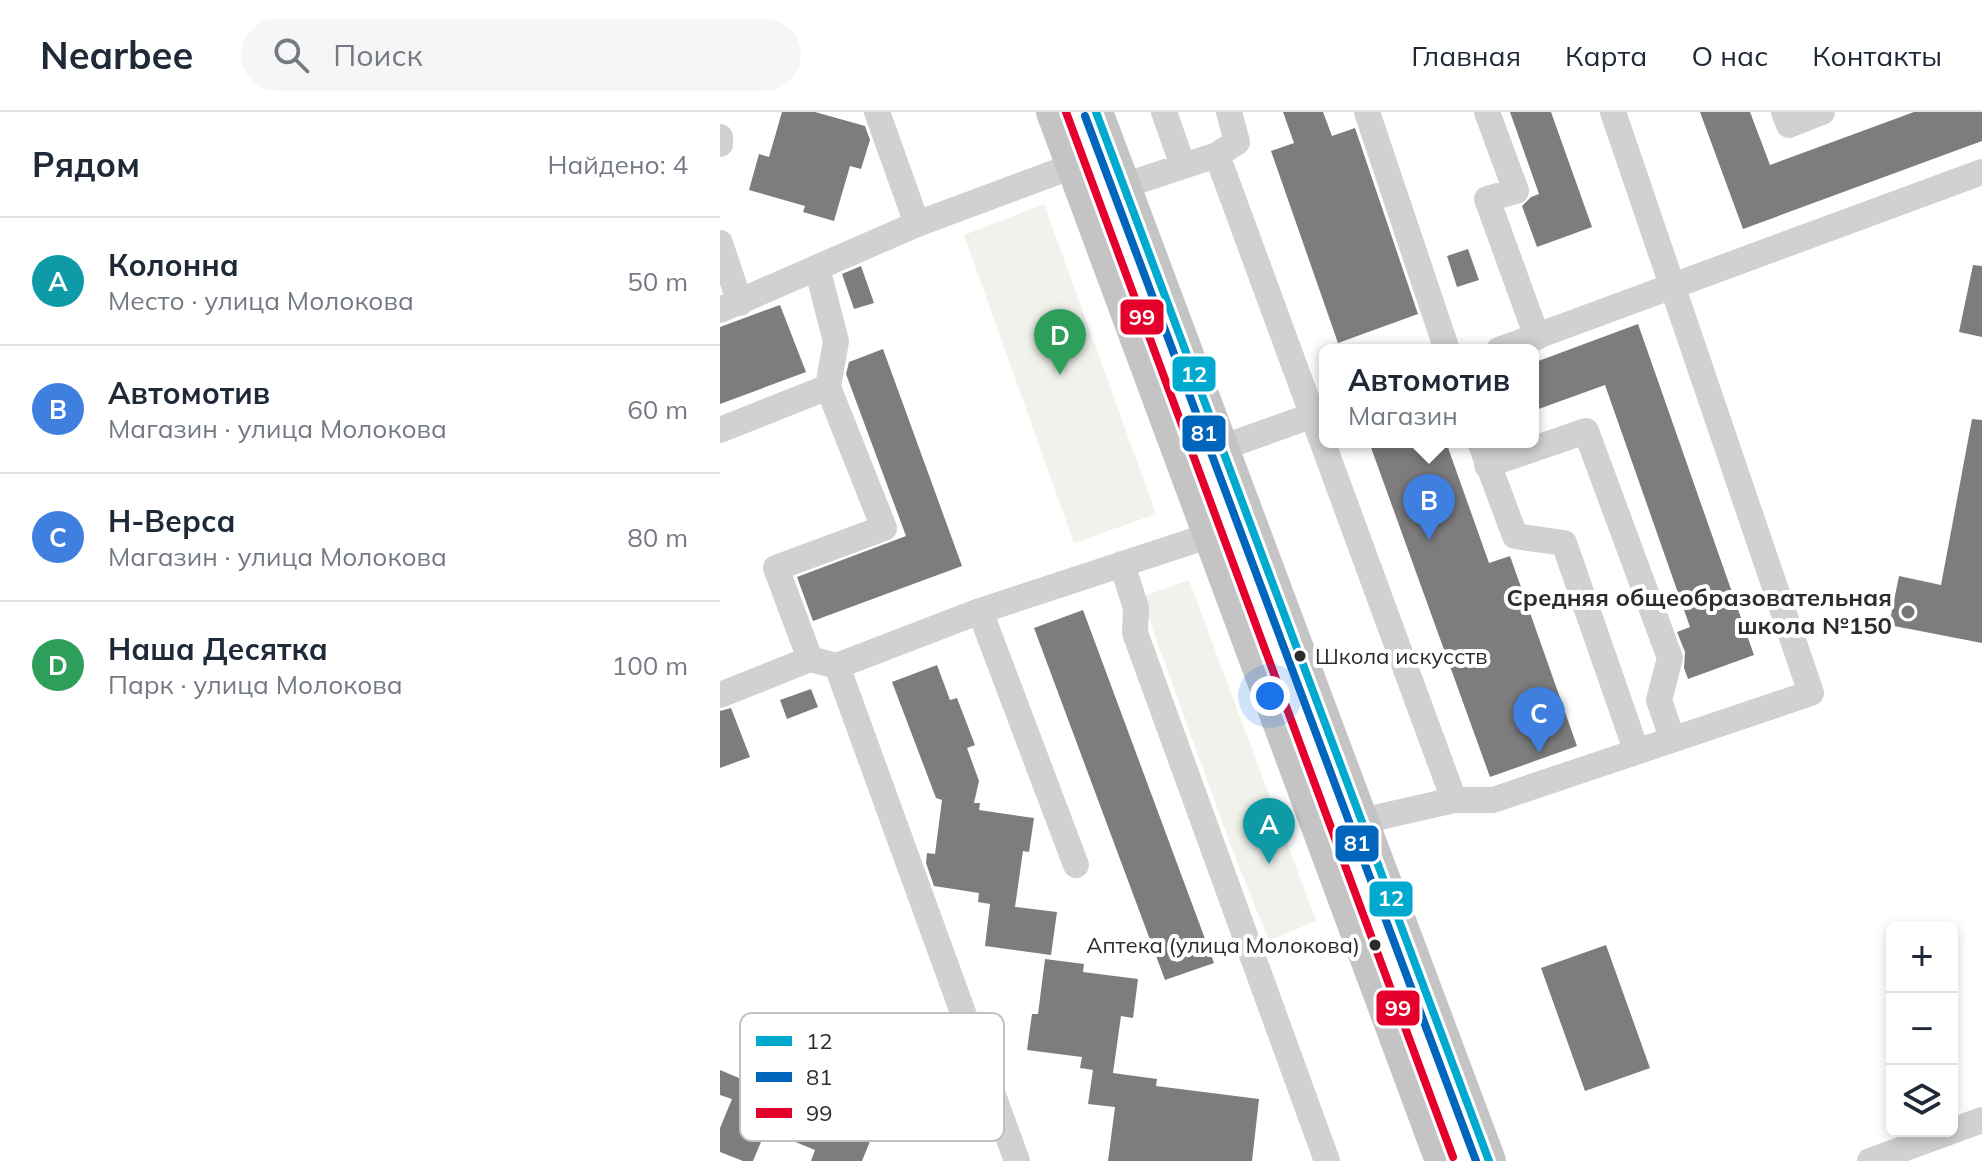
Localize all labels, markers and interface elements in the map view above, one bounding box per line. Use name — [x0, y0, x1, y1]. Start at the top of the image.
search box — [241, 19, 801, 91]
text: Nearbee — [40, 31, 193, 79]
icon: search — [269, 33, 313, 77]
text: Поиск — [333, 36, 423, 74]
text: Главная — [1411, 38, 1521, 73]
text: Карта — [1565, 38, 1647, 73]
text: О нас — [1691, 38, 1768, 73]
text: Контакты — [1812, 38, 1942, 73]
text: Рядом — [32, 143, 140, 186]
text: Найдено: 4 — [548, 148, 688, 181]
text: Колонна — [108, 246, 239, 284]
text: A — [48, 265, 68, 298]
text: 50 m — [627, 265, 688, 298]
text: Место · улица Молокова — [108, 284, 414, 317]
line badge: 99 — [1119, 298, 1165, 336]
text: 99 — [1129, 303, 1155, 331]
pin: D — [1034, 309, 1086, 375]
popup — [1319, 344, 1539, 448]
line badge: 12 — [1171, 355, 1217, 393]
text: 12 — [1181, 360, 1207, 388]
text: Автомотив — [1348, 361, 1510, 399]
text: Автомотив — [108, 374, 270, 412]
text: B — [49, 393, 67, 426]
text: 60 m — [627, 393, 688, 426]
text: Магазин — [1348, 399, 1458, 432]
text: Магазин · улица Молокова — [108, 412, 447, 445]
line badge: 81 — [1181, 414, 1227, 453]
text: 81 — [1191, 419, 1217, 447]
pin: B — [1403, 474, 1455, 540]
text: Н-Верса — [108, 502, 236, 540]
text: C — [49, 521, 67, 554]
text: 80 m — [627, 521, 688, 554]
text: Магазин · улица Молокова — [108, 540, 447, 573]
place label: Средняя общеобразовательная школа №150 — [1506, 582, 1892, 640]
marker: Средняя общеобразовательная школа №150 — [1899, 603, 1917, 621]
text: Наша Десятка — [108, 630, 328, 668]
place label: Школа искусств — [1315, 642, 1488, 670]
marker: Школа искусств — [1292, 648, 1308, 664]
text: D — [48, 649, 68, 682]
text: 100 m — [612, 649, 688, 682]
text: Парк · улица Молокова — [108, 668, 403, 701]
your location — [1250, 676, 1290, 716]
pin: C — [1513, 687, 1565, 753]
pin: A — [1243, 798, 1295, 864]
line badge: 81 — [1334, 824, 1380, 863]
text: 81 — [1344, 829, 1370, 857]
line badge: 12 — [1368, 880, 1414, 918]
text: 12 — [1378, 884, 1404, 912]
map controls — [1886, 921, 1958, 1137]
button: + — [1886, 921, 1958, 993]
place label: Аптека (улица Молокова) — [1086, 931, 1360, 959]
marker: Аптека (улица Молокова) — [1367, 937, 1383, 953]
line badge: 99 — [1375, 989, 1421, 1027]
button: − — [1886, 993, 1958, 1065]
text: 99 — [1385, 994, 1411, 1022]
legend — [740, 1013, 1004, 1141]
text: 12 — [806, 1027, 832, 1055]
text: 81 — [806, 1063, 832, 1091]
button: layers — [1886, 1065, 1958, 1137]
text: 99 — [806, 1099, 832, 1127]

